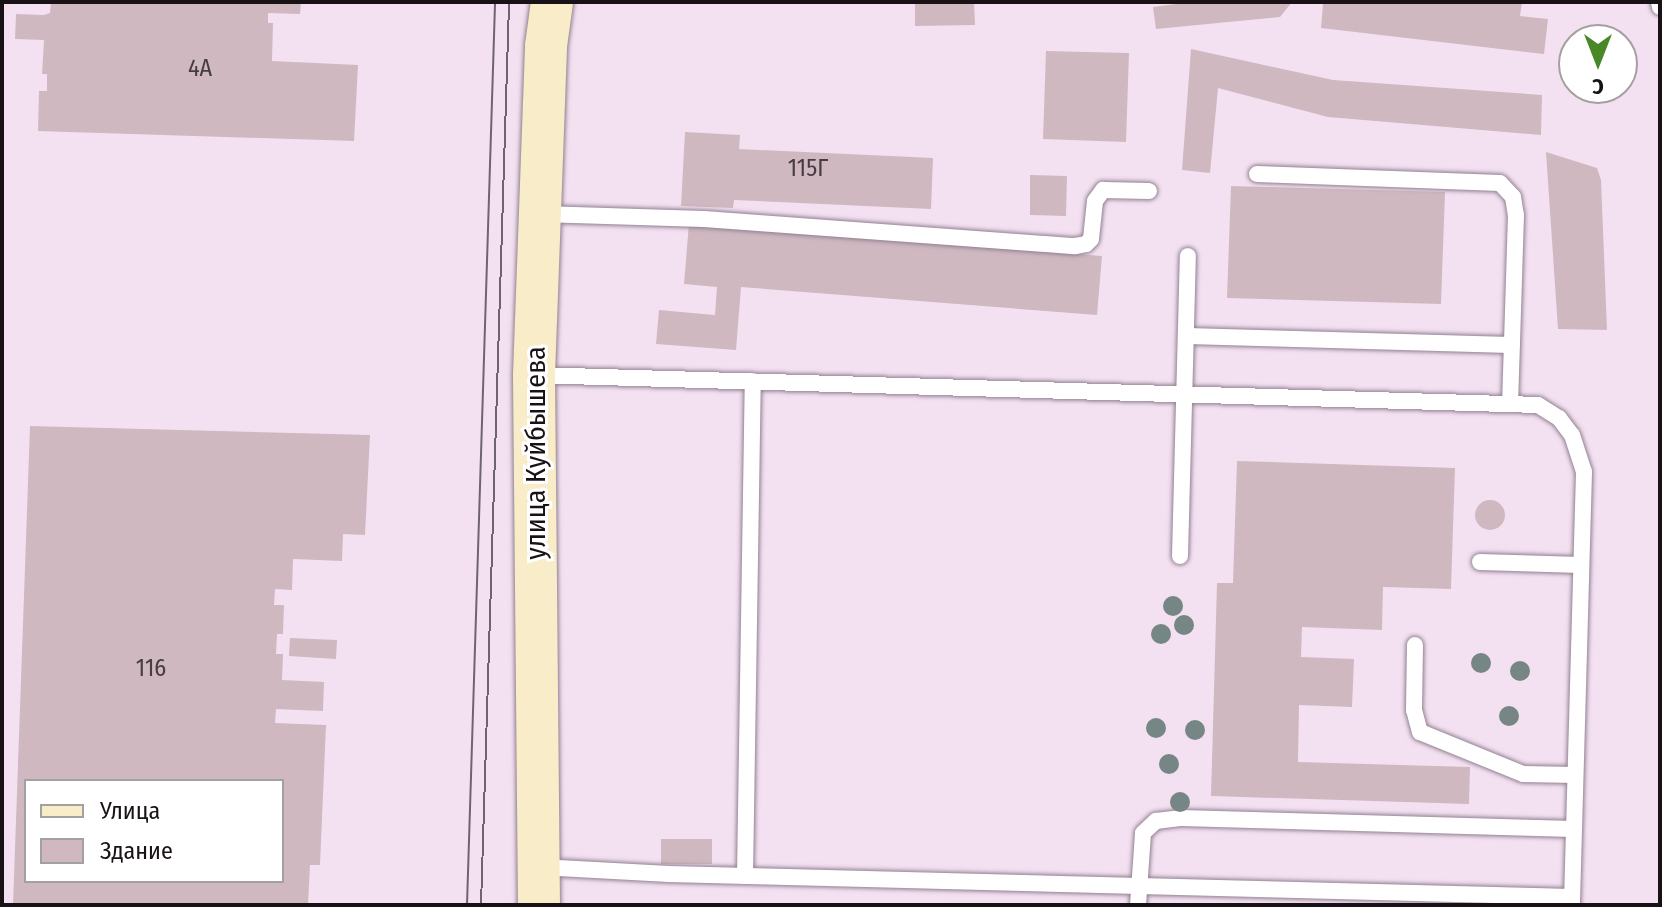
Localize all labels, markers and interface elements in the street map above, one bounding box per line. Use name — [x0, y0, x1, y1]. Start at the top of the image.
north arrow — [1558, 24, 1638, 104]
house number: 4А — [188, 55, 212, 83]
text: С — [1592, 73, 1604, 100]
house number: 115Г — [788, 155, 828, 183]
street label: улица Куйбышева — [519, 346, 553, 560]
house number: 116 — [136, 655, 166, 683]
legend — [24, 779, 284, 883]
text: Улица — [100, 797, 160, 825]
text: Здание — [100, 837, 173, 865]

